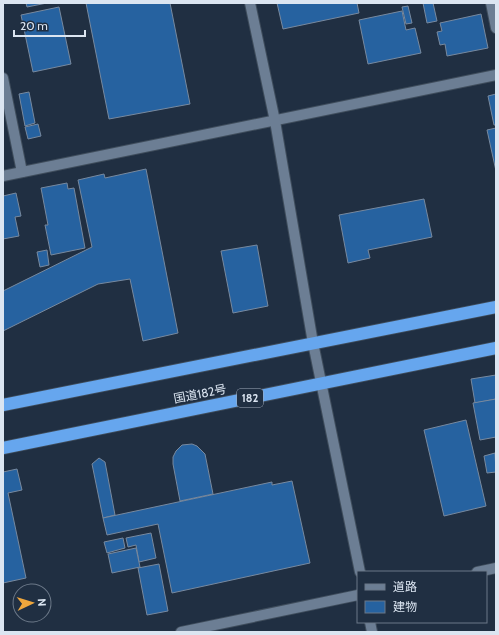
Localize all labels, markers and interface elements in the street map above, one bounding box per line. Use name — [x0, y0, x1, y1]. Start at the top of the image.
scale bar — [14, 12, 85, 38]
text: 20 m — [20, 18, 48, 33]
street label: 国道182号 — [172, 381, 228, 406]
road number: 182 — [237, 389, 263, 407]
legend — [357, 571, 487, 623]
text: 道路 — [393, 579, 417, 594]
north arrow — [12, 583, 52, 623]
text: N — [35, 598, 49, 607]
text: 建物 — [393, 599, 417, 614]

